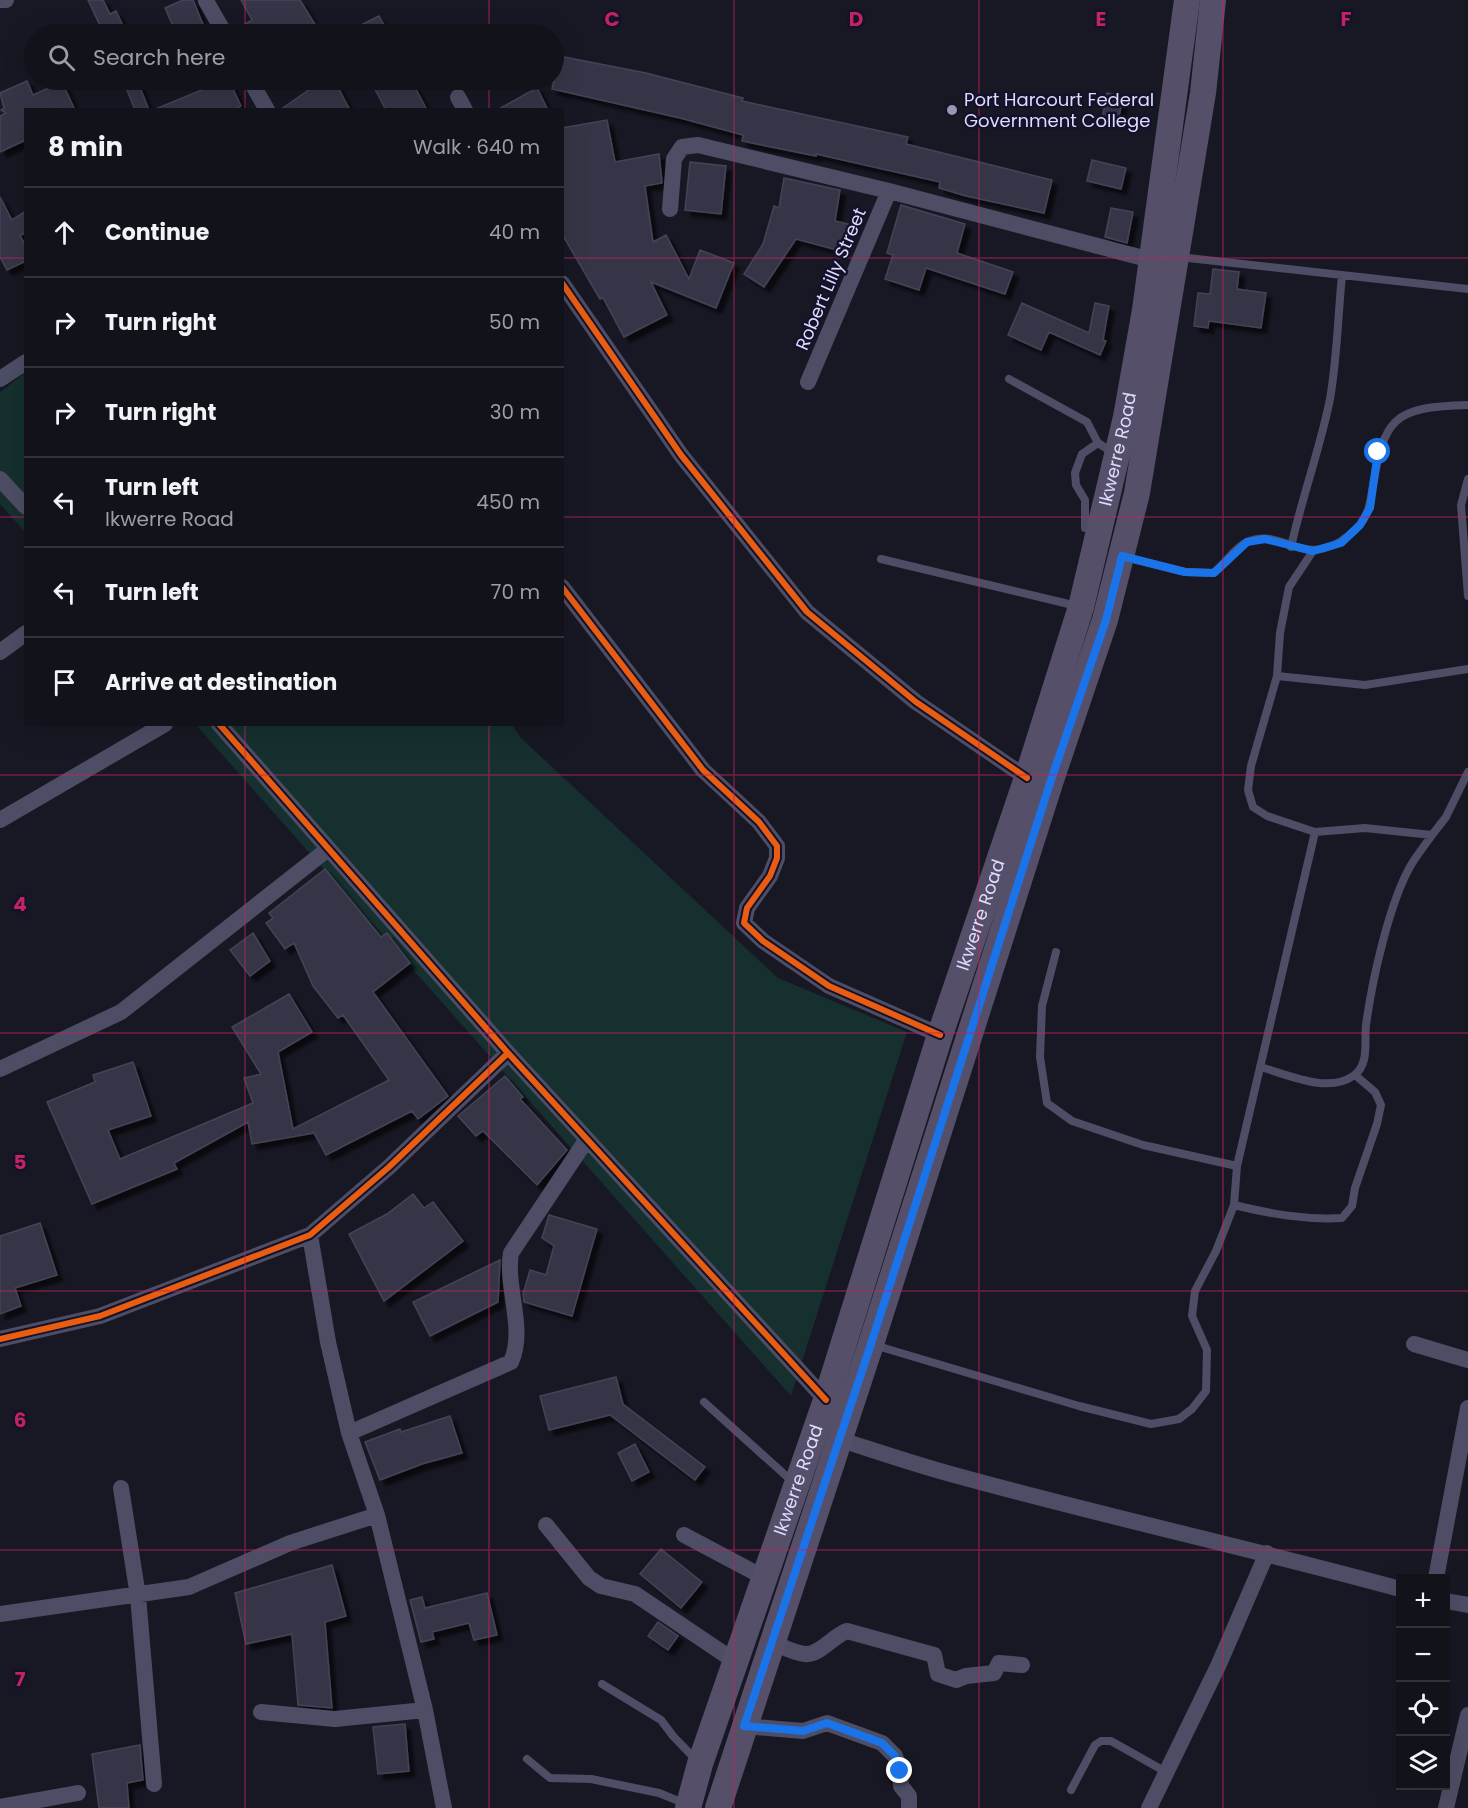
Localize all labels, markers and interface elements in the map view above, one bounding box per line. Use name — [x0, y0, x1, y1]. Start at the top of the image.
text: C — [604, 5, 620, 33]
text: D — [849, 5, 863, 33]
text: E — [1096, 5, 1106, 33]
text: F — [1341, 5, 1352, 33]
search box — [24, 24, 564, 90]
icon: search — [45, 41, 78, 74]
text: Search here — [93, 42, 226, 73]
place label: Port Harcourt Federal Government College — [964, 87, 1154, 133]
marker: Port Harcourt Federal Government College — [945, 103, 959, 117]
text: 8 min — [48, 129, 123, 165]
text: Walk · 640 m — [413, 133, 540, 161]
street label: Robert Lilly Street — [789, 204, 872, 354]
icon: ahead — [48, 216, 81, 249]
text: Continue — [105, 217, 209, 248]
text: 40 m — [489, 218, 540, 246]
icon: right — [48, 306, 81, 339]
text: Turn right — [105, 307, 216, 338]
text: 50 m — [489, 308, 540, 336]
street label: Ikwerre Road — [1092, 390, 1142, 508]
icon: right — [48, 396, 81, 429]
text: Turn right — [105, 397, 216, 428]
text: 30 m — [490, 398, 540, 426]
route start — [1364, 438, 1390, 464]
text: Turn left — [105, 472, 199, 503]
icon: left — [48, 486, 81, 519]
text: 450 m — [476, 488, 540, 516]
text: Ikwerre Road — [105, 505, 234, 533]
icon: left — [48, 576, 81, 609]
text: Turn left — [105, 577, 199, 608]
text: 70 m — [491, 578, 540, 606]
icon: arrive — [48, 666, 81, 699]
text: Arrive at destination — [105, 667, 337, 698]
street label: Ikwerre Road — [950, 856, 1011, 974]
text: 4 — [13, 890, 27, 918]
text: 5 — [14, 1148, 27, 1176]
text: 6 — [14, 1406, 26, 1434]
street label: Ikwerre Road — [767, 1421, 829, 1539]
map controls — [1396, 1574, 1450, 1790]
button: + — [1396, 1574, 1450, 1628]
button: − — [1396, 1628, 1450, 1682]
text: 7 — [15, 1665, 26, 1693]
button: locate — [1396, 1682, 1450, 1736]
button: layers — [1396, 1736, 1450, 1790]
route end — [886, 1757, 912, 1783]

